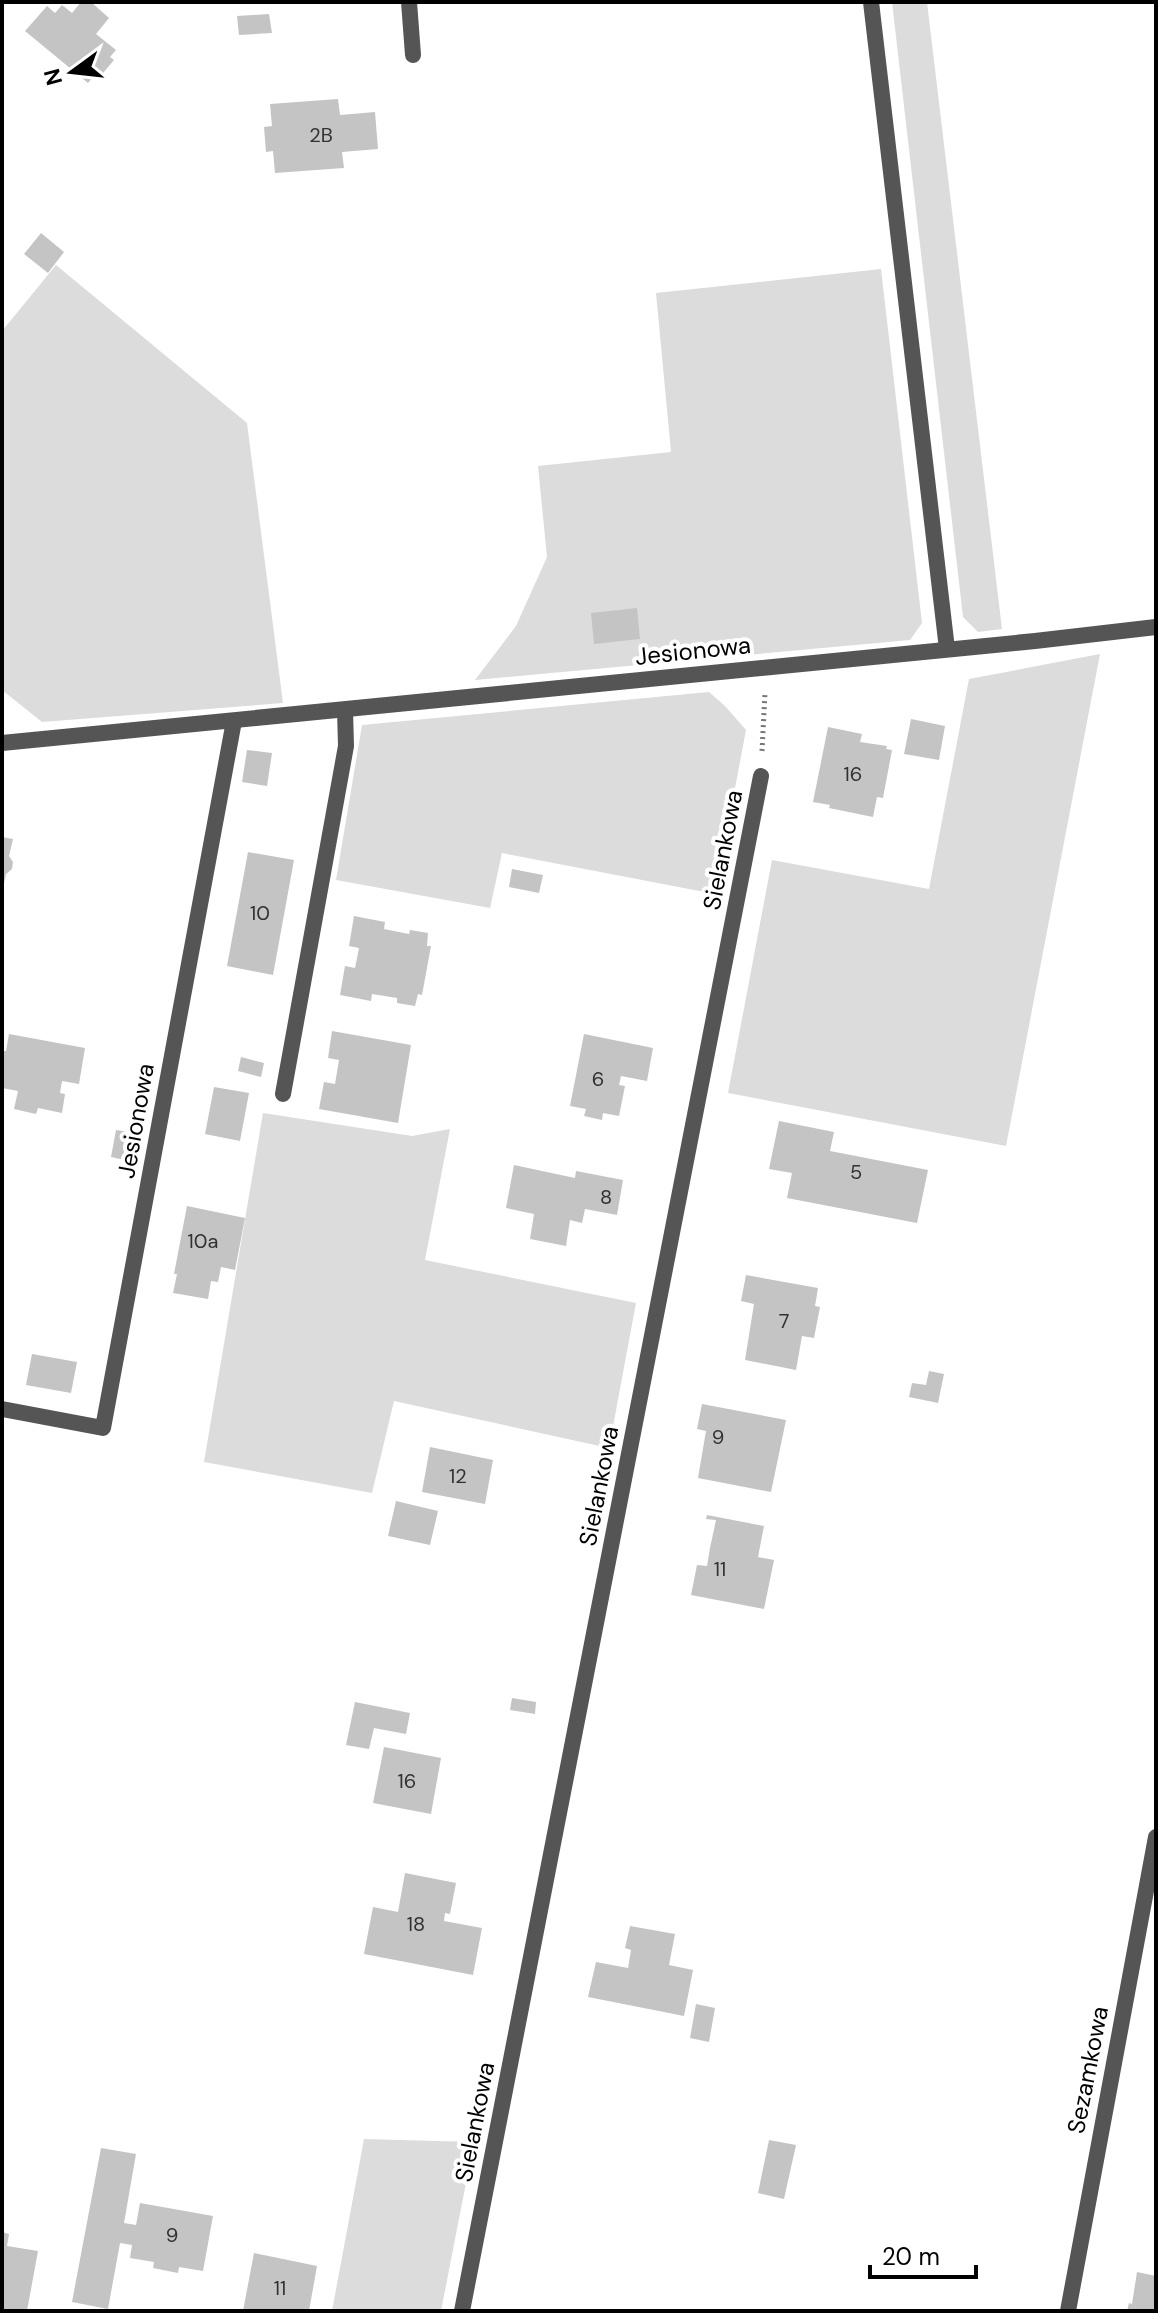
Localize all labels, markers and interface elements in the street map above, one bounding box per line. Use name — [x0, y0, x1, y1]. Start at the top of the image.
north arrow — [32, 32, 112, 112]
text: N — [37, 66, 69, 89]
house number: 2B — [309, 122, 333, 148]
street label: Jesionowa — [634, 629, 752, 672]
house number: 16 — [844, 761, 862, 787]
street label: Sielankowa — [696, 787, 749, 912]
house number: 10 — [250, 900, 270, 926]
street label: Jesionowa — [110, 1061, 161, 1181]
house number: 6 — [592, 1066, 604, 1092]
house number: 5 — [850, 1159, 862, 1185]
house number: 8 — [600, 1184, 612, 1210]
house number: 10a — [188, 1228, 218, 1254]
house number: 7 — [779, 1308, 789, 1334]
street label: Sielankowa — [572, 1423, 625, 1548]
house number: 9 — [712, 1424, 724, 1450]
house number: 12 — [449, 1463, 467, 1489]
house number: 11 — [714, 1556, 726, 1582]
house number: 16 — [398, 1768, 416, 1794]
house number: 18 — [407, 1911, 425, 1937]
street label: Sezamkowa — [1060, 2004, 1115, 2136]
street label: Sielankowa — [448, 2059, 501, 2184]
house number: 9 — [166, 2222, 178, 2248]
scale bar — [870, 2229, 976, 2279]
text: 20 m — [882, 2241, 940, 2272]
house number: 11 — [274, 2275, 286, 2301]

